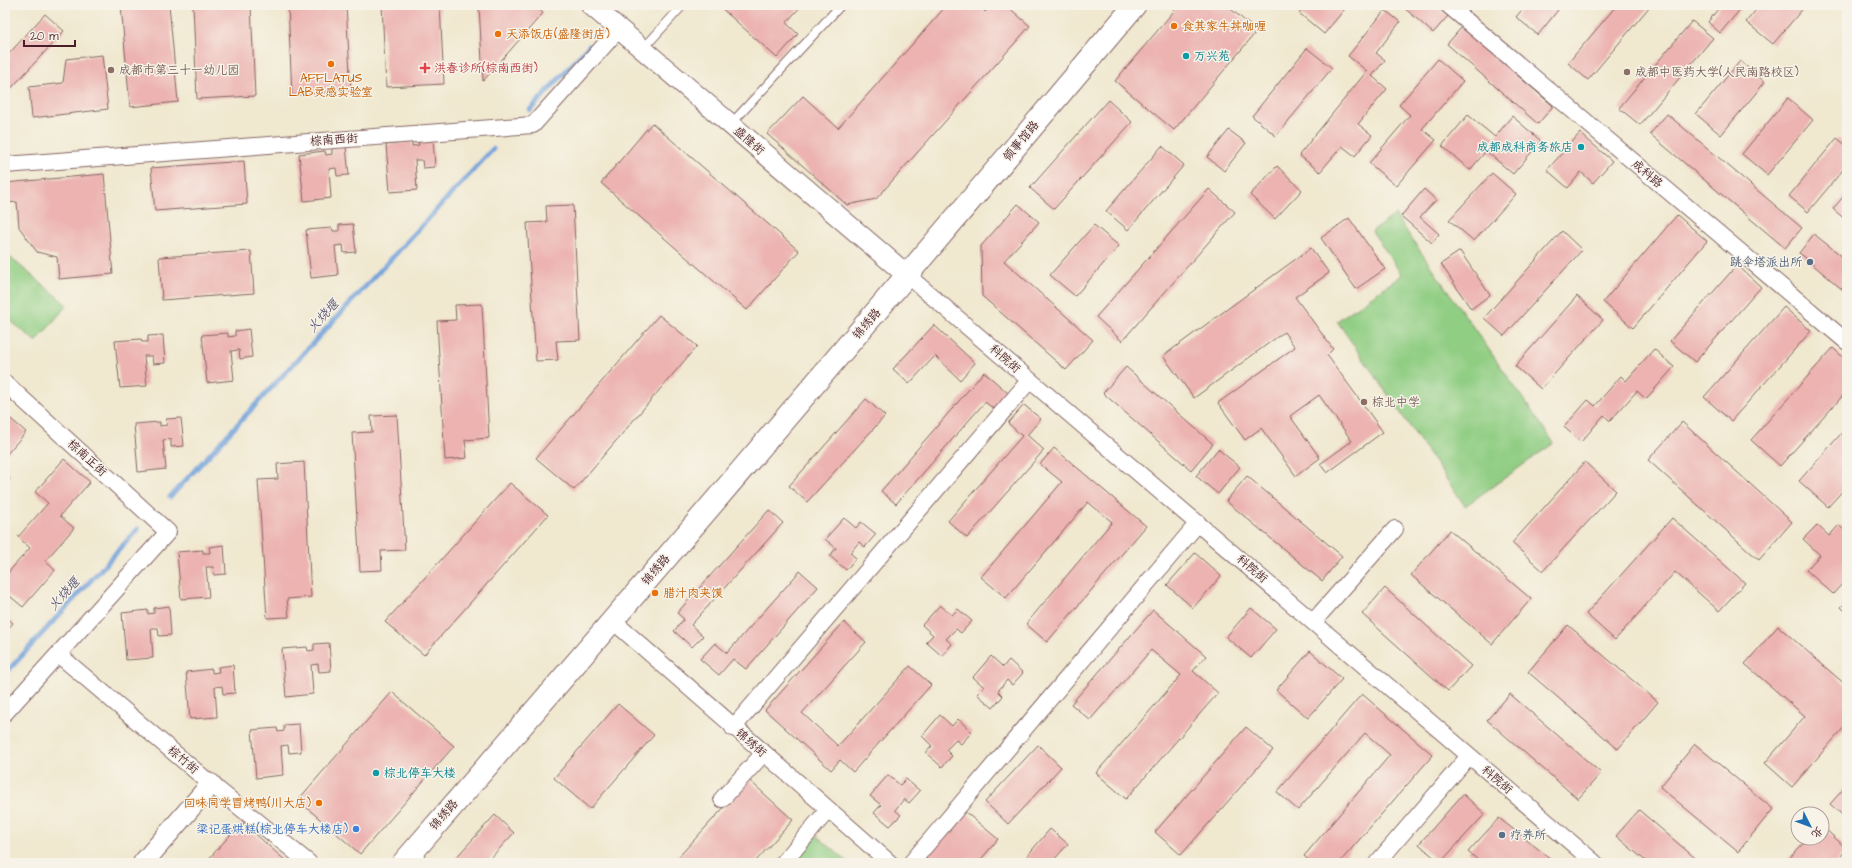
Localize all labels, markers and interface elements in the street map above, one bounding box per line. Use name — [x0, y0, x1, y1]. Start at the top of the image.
place label: 食其家牛丼咖喱 — [1182, 18, 1266, 35]
marker: 食其家牛丼咖喱 — [1169, 21, 1179, 31]
scale bar — [24, 22, 75, 48]
place label: 天添饭店(盛隆街店) — [506, 26, 610, 43]
text: 20 m — [30, 28, 59, 45]
marker: 天添饭店(盛隆街店) — [493, 29, 503, 39]
place label: 万兴苑 — [1194, 48, 1230, 65]
marker: 万兴苑 — [1181, 51, 1191, 61]
marker: AFFLATUS LAB灵感实验室 — [326, 59, 336, 69]
place label: 洪春诊所(棕南西街) — [434, 60, 538, 77]
place label: 成都市第三十一幼儿园 — [119, 62, 239, 79]
marker: 洪春诊所(棕南西街) — [419, 62, 431, 74]
place label: 成都中医药大学(人民南路校区) — [1635, 64, 1799, 81]
marker: 成都市第三十一幼儿园 — [106, 65, 116, 75]
marker: 成都中医药大学(人民南路校区) — [1622, 67, 1632, 77]
place label: AFFLATUS LAB灵感实验室 — [289, 70, 373, 101]
street label: 领事馆路 — [999, 117, 1043, 165]
street label: 盛隆街 — [730, 123, 768, 159]
street label: 棕南西街 — [309, 130, 359, 150]
place label: 成都成科商务旅店 — [1477, 139, 1573, 156]
marker: 成都成科商务旅店 — [1576, 142, 1586, 152]
street label: 成科路 — [1628, 156, 1666, 192]
place label: 跳伞塔派出所 — [1730, 254, 1803, 271]
marker: 跳伞塔派出所 — [1805, 257, 1815, 267]
water label: 火烧堰 — [303, 294, 344, 336]
street label: 锦绣路 — [849, 305, 885, 343]
street label: 科院街 — [986, 341, 1024, 377]
place label: 棕北中学 — [1372, 394, 1420, 411]
marker: 棕北中学 — [1359, 397, 1369, 407]
street label: 棕南正街 — [63, 436, 111, 480]
street label: 锦绣路 — [638, 551, 674, 589]
street label: 科院街 — [1233, 551, 1271, 587]
water label: 火烧堰 — [44, 572, 85, 614]
place label: 腊汁肉夹馍 — [663, 585, 723, 602]
marker: 腊汁肉夹馍 — [650, 588, 660, 598]
street label: 锦绣街 — [732, 725, 770, 761]
street label: 棕竹街 — [164, 742, 202, 778]
street label: 科院街 — [1478, 762, 1516, 798]
place label: 棕北停车大楼 — [384, 765, 456, 782]
marker: 棕北停车大楼 — [371, 768, 381, 778]
place label: 回味同学冒烤鸭(川大店) — [183, 795, 311, 812]
street label: 锦绣路 — [426, 796, 462, 834]
marker: 回味同学冒烤鸭(川大店) — [314, 798, 324, 808]
north arrow — [1790, 806, 1830, 846]
place label: 梁记蛋烘糕(棕北停车大楼店) — [196, 821, 348, 838]
text: 北 — [1808, 823, 1826, 841]
marker: 梁记蛋烘糕(棕北停车大楼店) — [351, 824, 361, 834]
place label: 疗养所 — [1510, 827, 1547, 844]
marker: 疗养所 — [1497, 830, 1507, 840]

